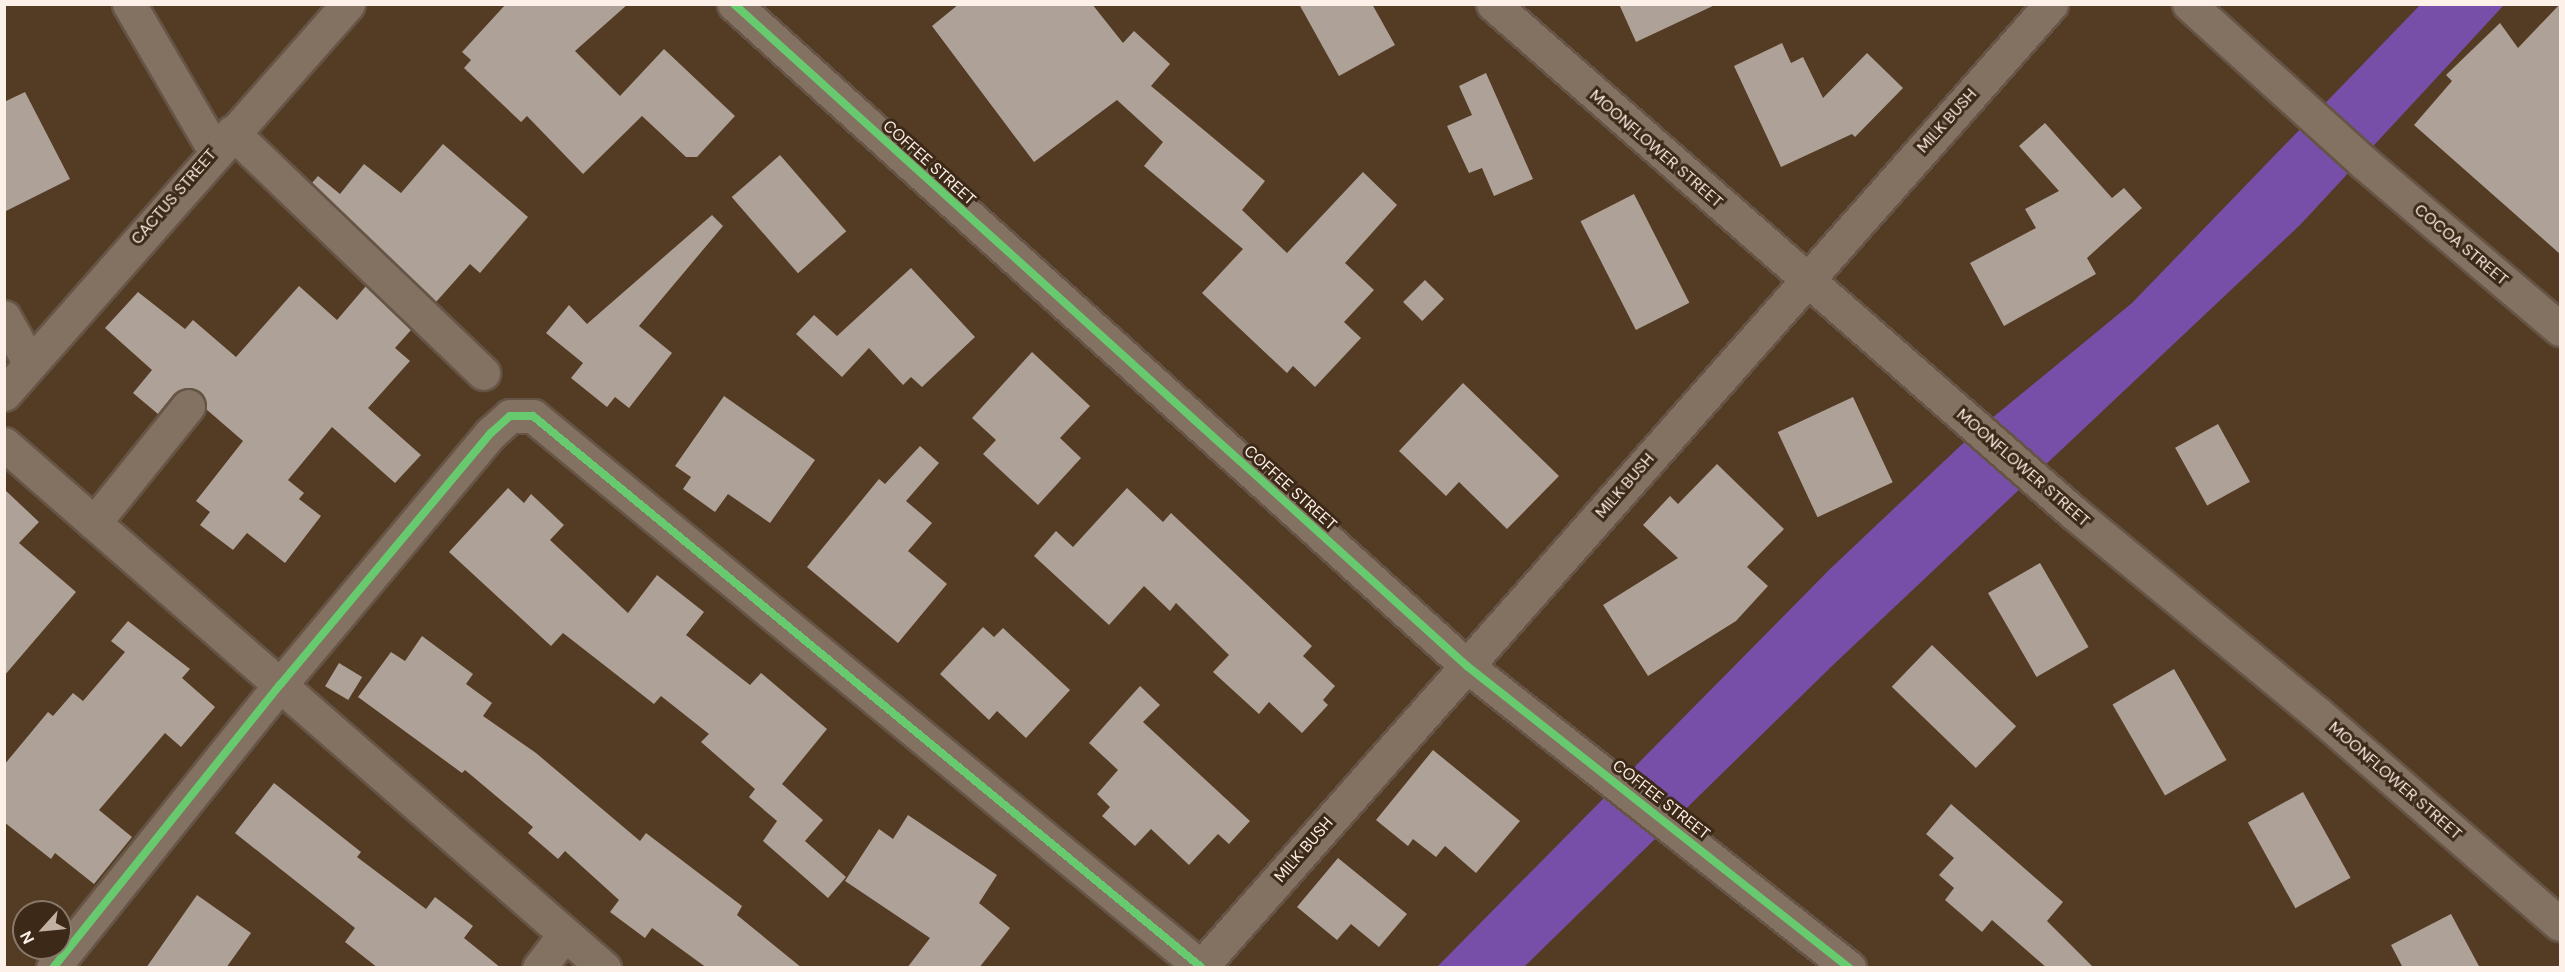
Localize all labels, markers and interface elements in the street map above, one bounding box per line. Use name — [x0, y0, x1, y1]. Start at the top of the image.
street label: MILK BUSH — [1913, 85, 1981, 157]
street label: MOONFLOWER STREET — [1586, 86, 1726, 212]
street label: COFFEE STREET — [879, 116, 979, 210]
street label: CACTUS STREET — [127, 145, 221, 249]
street label: COCOA STREET — [2410, 200, 2512, 290]
street label: MOONFLOWER STREET — [1953, 405, 2093, 531]
street label: COFFEE STREET — [1240, 441, 1340, 535]
street label: MILK BUSH — [1592, 450, 1658, 522]
street label: MOONFLOWER STREET — [2325, 718, 2465, 844]
street label: COFFEE STREET — [1609, 756, 1713, 844]
street label: MILK BUSH — [1271, 814, 1337, 886]
north arrow — [12, 900, 72, 960]
text: N — [15, 928, 39, 947]

